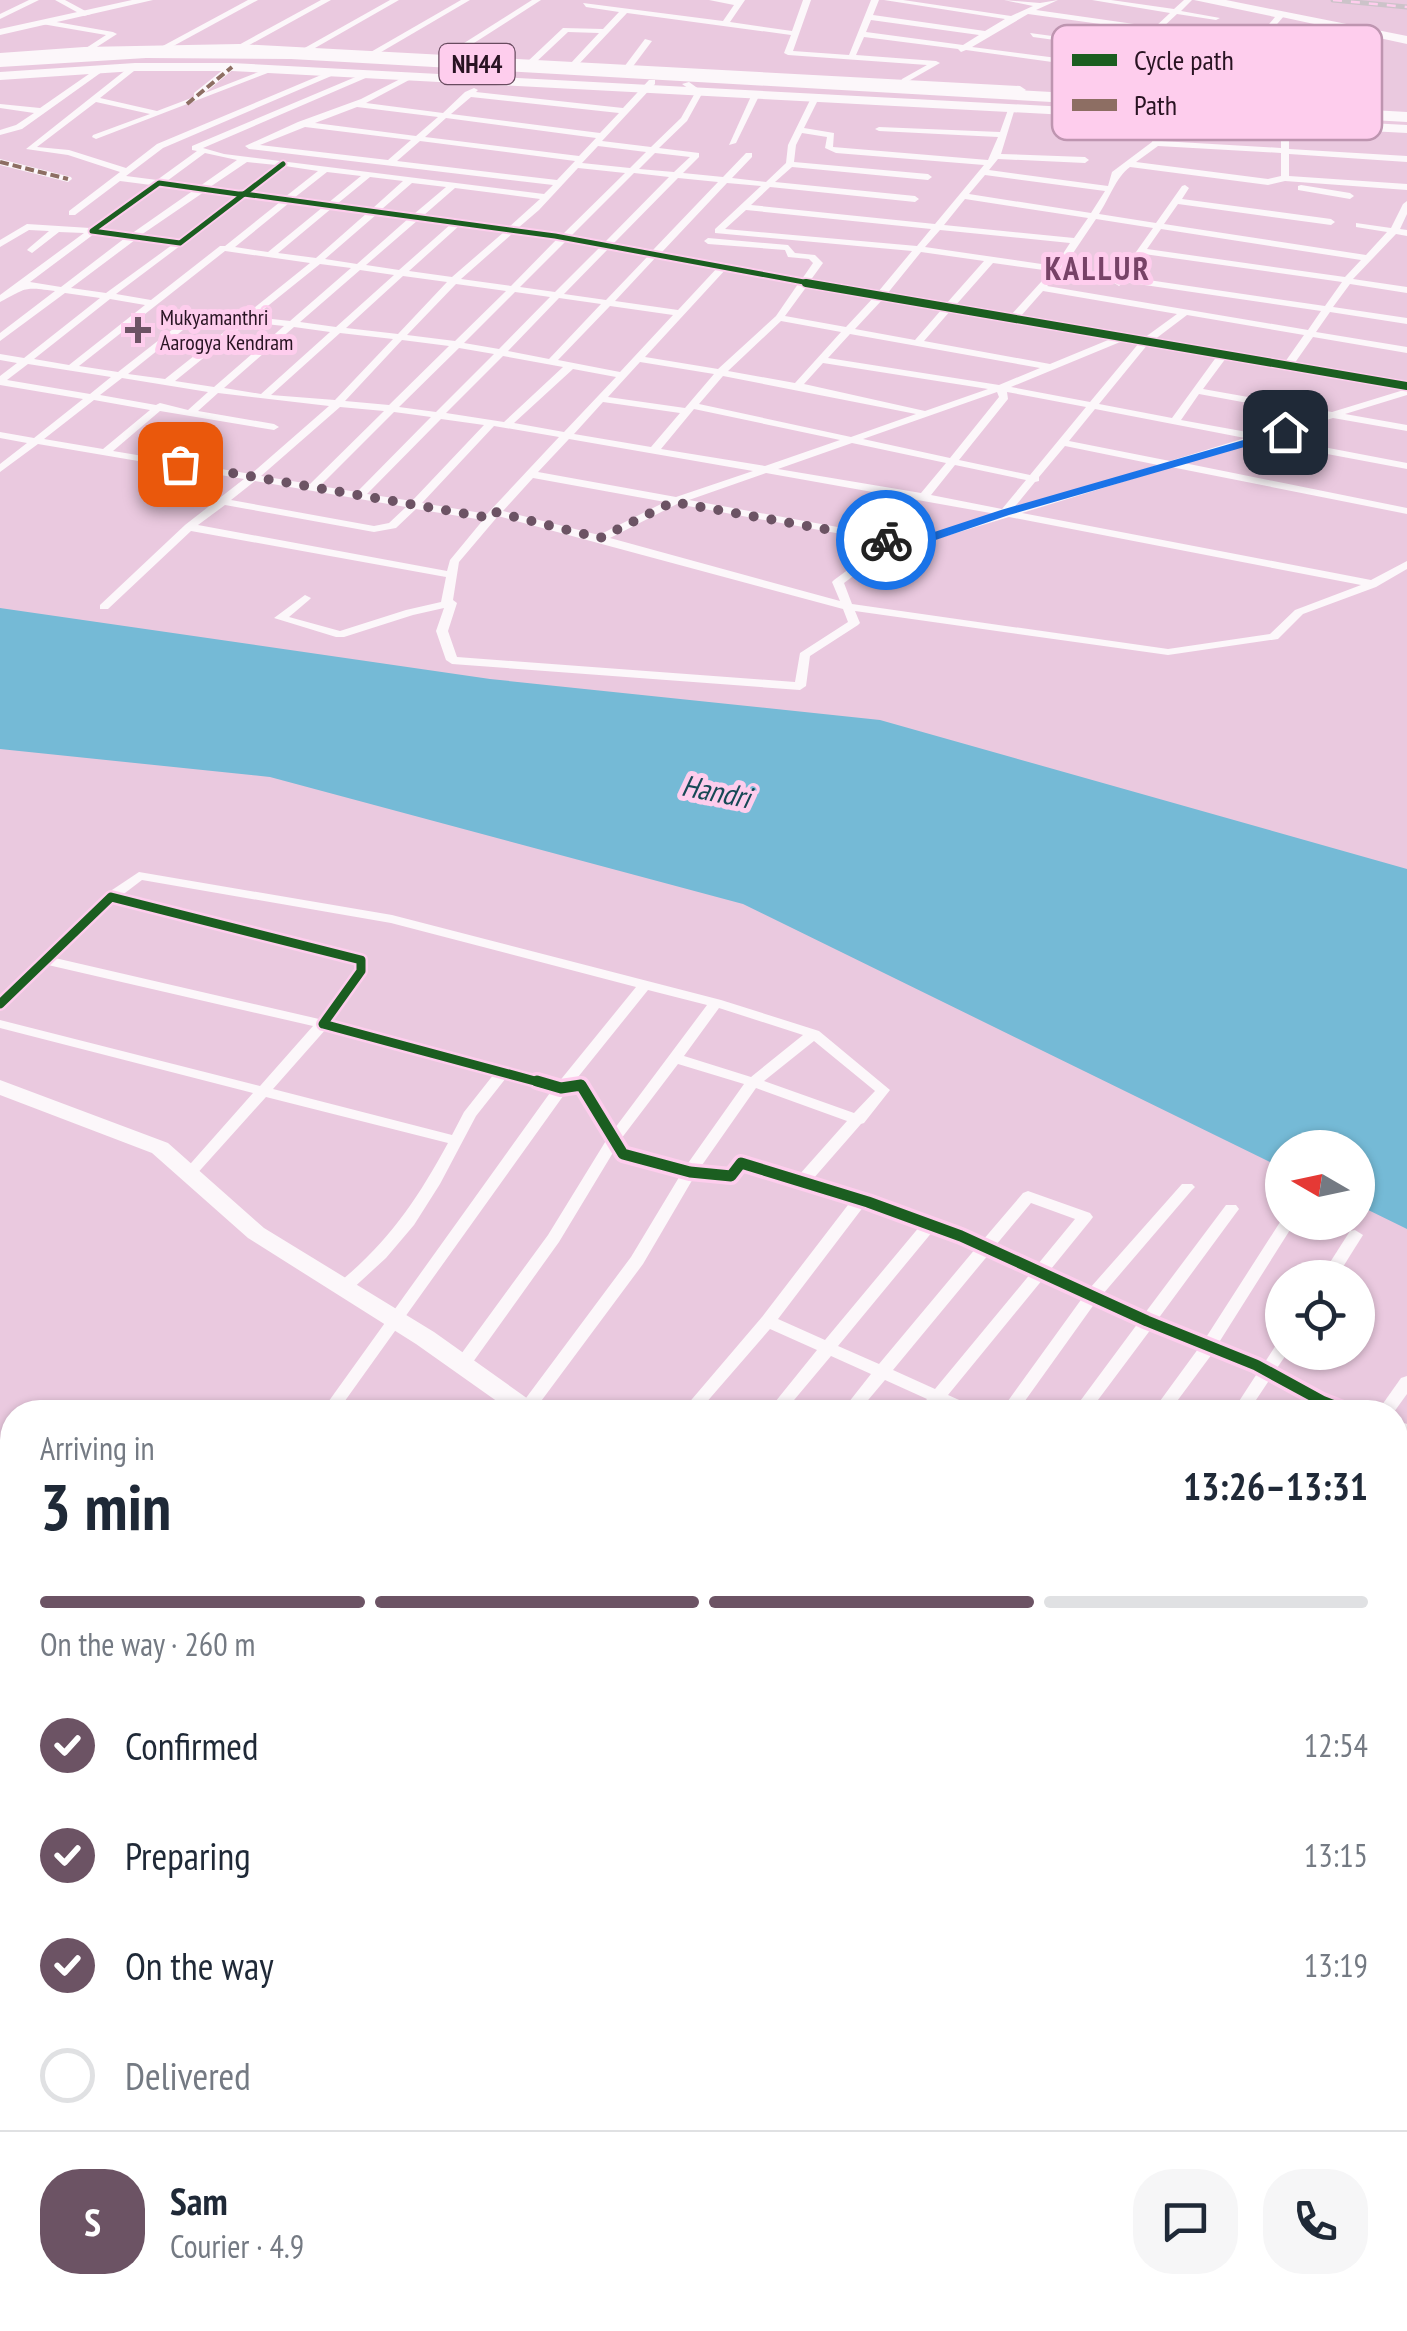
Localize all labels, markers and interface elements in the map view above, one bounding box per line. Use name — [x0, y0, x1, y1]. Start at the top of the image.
legend — [1052, 25, 1382, 140]
text: Cycle path — [1134, 41, 1234, 78]
road number: NH44 — [440, 44, 514, 84]
text: Path — [1134, 86, 1177, 123]
district label: KALLUR — [1045, 247, 1151, 289]
place label: Mukyamanthri Aarogya Kendram — [160, 303, 293, 356]
marker: Mukyamanthri Aarogya Kendram — [125, 317, 151, 343]
pin — [1243, 390, 1328, 475]
icon: home — [1258, 405, 1313, 460]
pin — [138, 422, 223, 507]
icon: bag — [153, 437, 208, 492]
courier — [836, 490, 936, 590]
icon: bike — [859, 513, 914, 568]
water label: Handri — [679, 765, 757, 817]
north arrow — [1265, 1130, 1375, 1240]
map controls — [1265, 1130, 1375, 1370]
button: locate — [1265, 1260, 1375, 1370]
text: Arriving in — [40, 1427, 155, 1469]
text: 13:26–13:31 — [1183, 1461, 1368, 1510]
text: 3 min — [40, 1464, 171, 1548]
text: On the way · 260 m — [40, 1623, 255, 1665]
icon: check — [40, 1718, 95, 1773]
text: Confirmed — [125, 1721, 258, 1770]
text: 12:54 — [1304, 1724, 1368, 1766]
icon: check — [40, 1828, 95, 1883]
text: Preparing — [125, 1831, 251, 1880]
text: 13:15 — [1304, 1834, 1368, 1876]
icon: check — [40, 1938, 95, 1993]
text: On the way — [125, 1941, 273, 1990]
text: 13:19 — [1304, 1944, 1368, 1986]
text: Delivered — [125, 2051, 251, 2100]
button: chat — [1133, 2169, 1238, 2274]
button: phone — [1263, 2169, 1368, 2274]
text: Sam — [170, 2176, 228, 2225]
text: S — [84, 2197, 101, 2246]
text: Courier · 4.9 — [170, 2225, 304, 2267]

